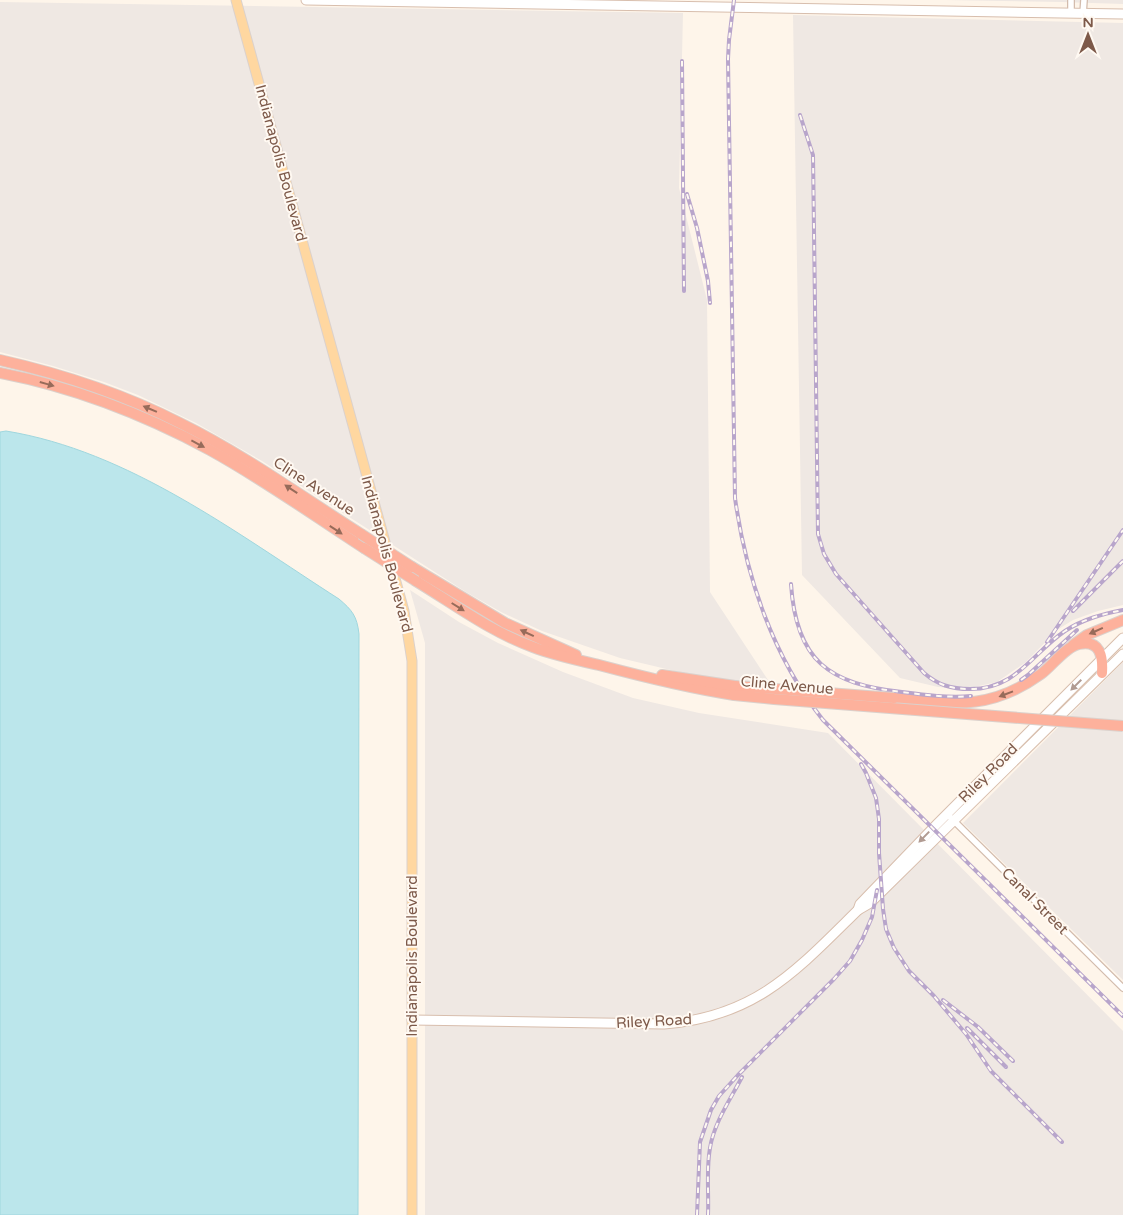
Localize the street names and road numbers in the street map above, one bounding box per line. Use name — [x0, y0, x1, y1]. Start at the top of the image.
street label: Indianapolis Boulevard — [251, 83, 311, 243]
street label: Cline Avenue — [270, 453, 358, 519]
street label: Indianapolis Boulevard — [357, 474, 417, 634]
street label: Cline Avenue — [740, 672, 834, 698]
street label: Riley Road — [955, 740, 1021, 806]
street label: Canal Street — [998, 864, 1072, 938]
street label: Indianapolis Boulevard — [403, 875, 421, 1037]
street label: Riley Road — [615, 1010, 693, 1032]

